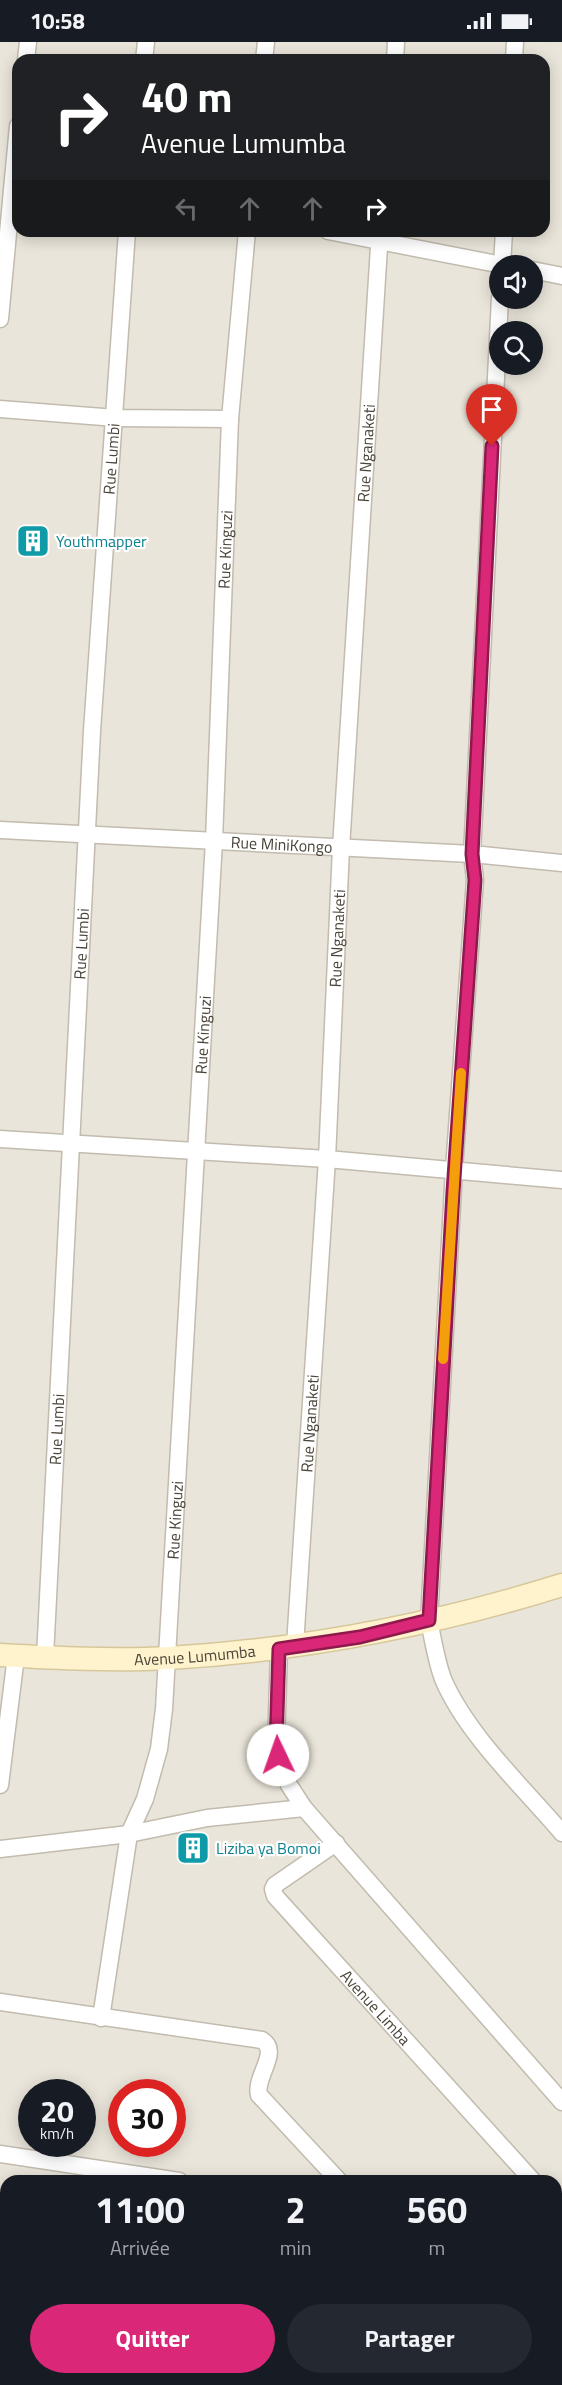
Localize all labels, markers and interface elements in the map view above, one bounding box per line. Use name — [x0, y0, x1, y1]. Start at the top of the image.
text: 10:58 — [30, 4, 85, 38]
text: 40 m — [141, 64, 233, 128]
icon: right — [42, 78, 120, 156]
text: Avenue Lumumba — [141, 122, 346, 163]
icon: left — [170, 192, 203, 225]
icon: ahead — [233, 192, 266, 225]
icon: ahead — [296, 192, 329, 225]
icon: right — [359, 192, 392, 225]
map controls — [489, 255, 543, 375]
button: sound — [489, 255, 543, 309]
button: search — [489, 321, 543, 375]
pin — [466, 384, 517, 446]
icon: arrive — [475, 393, 508, 426]
street label: Rue Nganaketi — [351, 403, 381, 503]
street label: Rue Lumbi — [97, 422, 126, 495]
street label: Rue Kinguzi — [212, 510, 239, 589]
building icon: Youthmapper — [15, 523, 51, 559]
place label: Youthmapper — [56, 529, 147, 553]
street label: Rue MiniKongo — [230, 830, 333, 859]
street label: Rue Nganaketi — [323, 889, 351, 988]
street label: Rue Lumbi — [67, 908, 95, 980]
street label: Rue Kinguzi — [189, 995, 217, 1075]
street label: Rue Nganaketi — [294, 1374, 325, 1473]
street label: Rue Lumbi — [43, 1393, 70, 1466]
street label: Rue Kinguzi — [161, 1480, 189, 1560]
street label: Avenue Lumumba — [134, 1639, 257, 1671]
position arrow — [246, 1723, 310, 1787]
building icon: Liziba ya Bomoi — [175, 1830, 211, 1866]
place label: Liziba ya Bomoi — [216, 1836, 321, 1860]
street label: Avenue Limba — [335, 1964, 416, 2050]
speed limit sign: 30 — [108, 2079, 186, 2157]
text: 20 — [40, 2088, 74, 2134]
text: km/h — [40, 2122, 74, 2145]
text: 11:00 — [95, 2182, 185, 2237]
text: 2 — [286, 2182, 306, 2237]
text: 560 — [407, 2182, 467, 2237]
text: Arrivée — [110, 2232, 170, 2263]
text: min — [280, 2232, 312, 2263]
text: m — [428, 2232, 445, 2263]
button: Quitter — [30, 2304, 275, 2373]
button: Partager — [287, 2304, 532, 2373]

